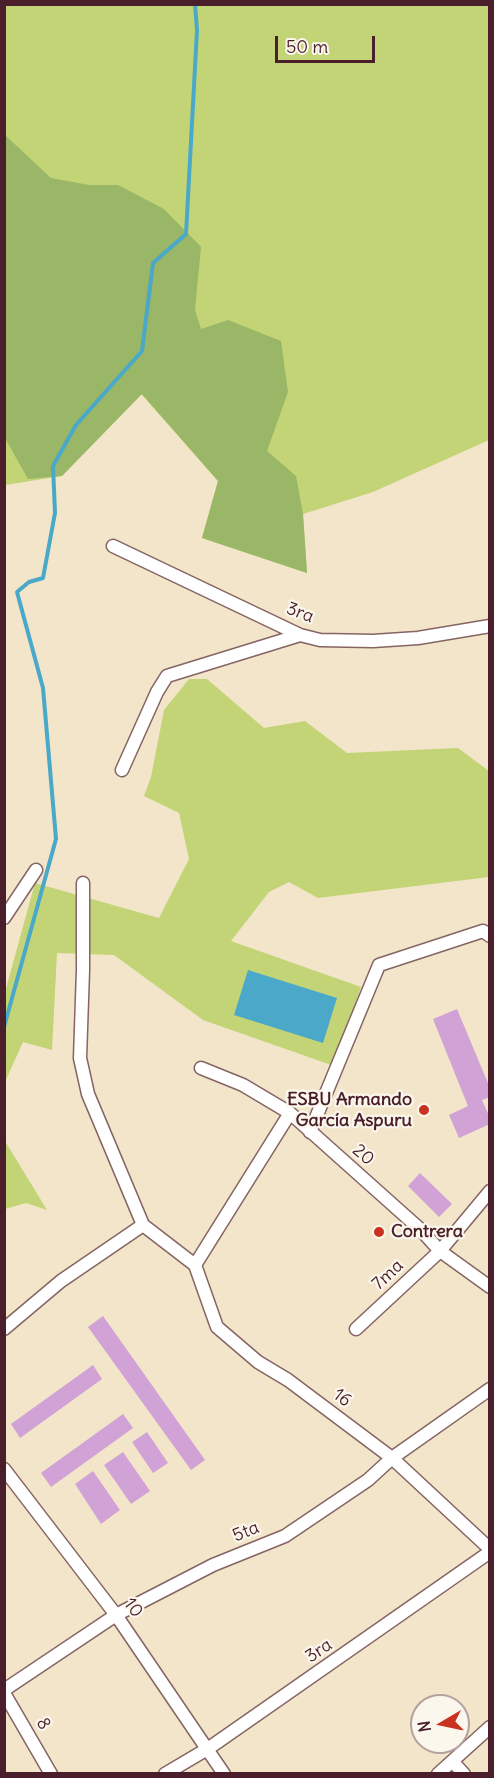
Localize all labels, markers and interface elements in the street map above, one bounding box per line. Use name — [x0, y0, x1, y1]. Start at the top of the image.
scale bar — [278, 24, 378, 62]
text: 50 m — [286, 35, 328, 58]
street label: 3ra — [283, 598, 317, 628]
place label: ESBU Armando García Aspuru — [287, 1089, 412, 1132]
marker: ESBU Armando García Aspuru — [417, 1103, 431, 1117]
street label: 20 — [348, 1140, 378, 1170]
place label: Contrera — [391, 1221, 463, 1243]
marker: Contrera — [372, 1225, 386, 1239]
street label: 7ma — [368, 1255, 408, 1295]
street label: 16 — [328, 1384, 356, 1412]
street label: 5ta — [230, 1517, 262, 1547]
street label: 10 — [119, 1594, 147, 1622]
street label: 3ra — [302, 1634, 336, 1668]
north arrow — [410, 1694, 470, 1754]
street label: 8 — [31, 1714, 55, 1734]
text: N — [413, 1719, 435, 1734]

